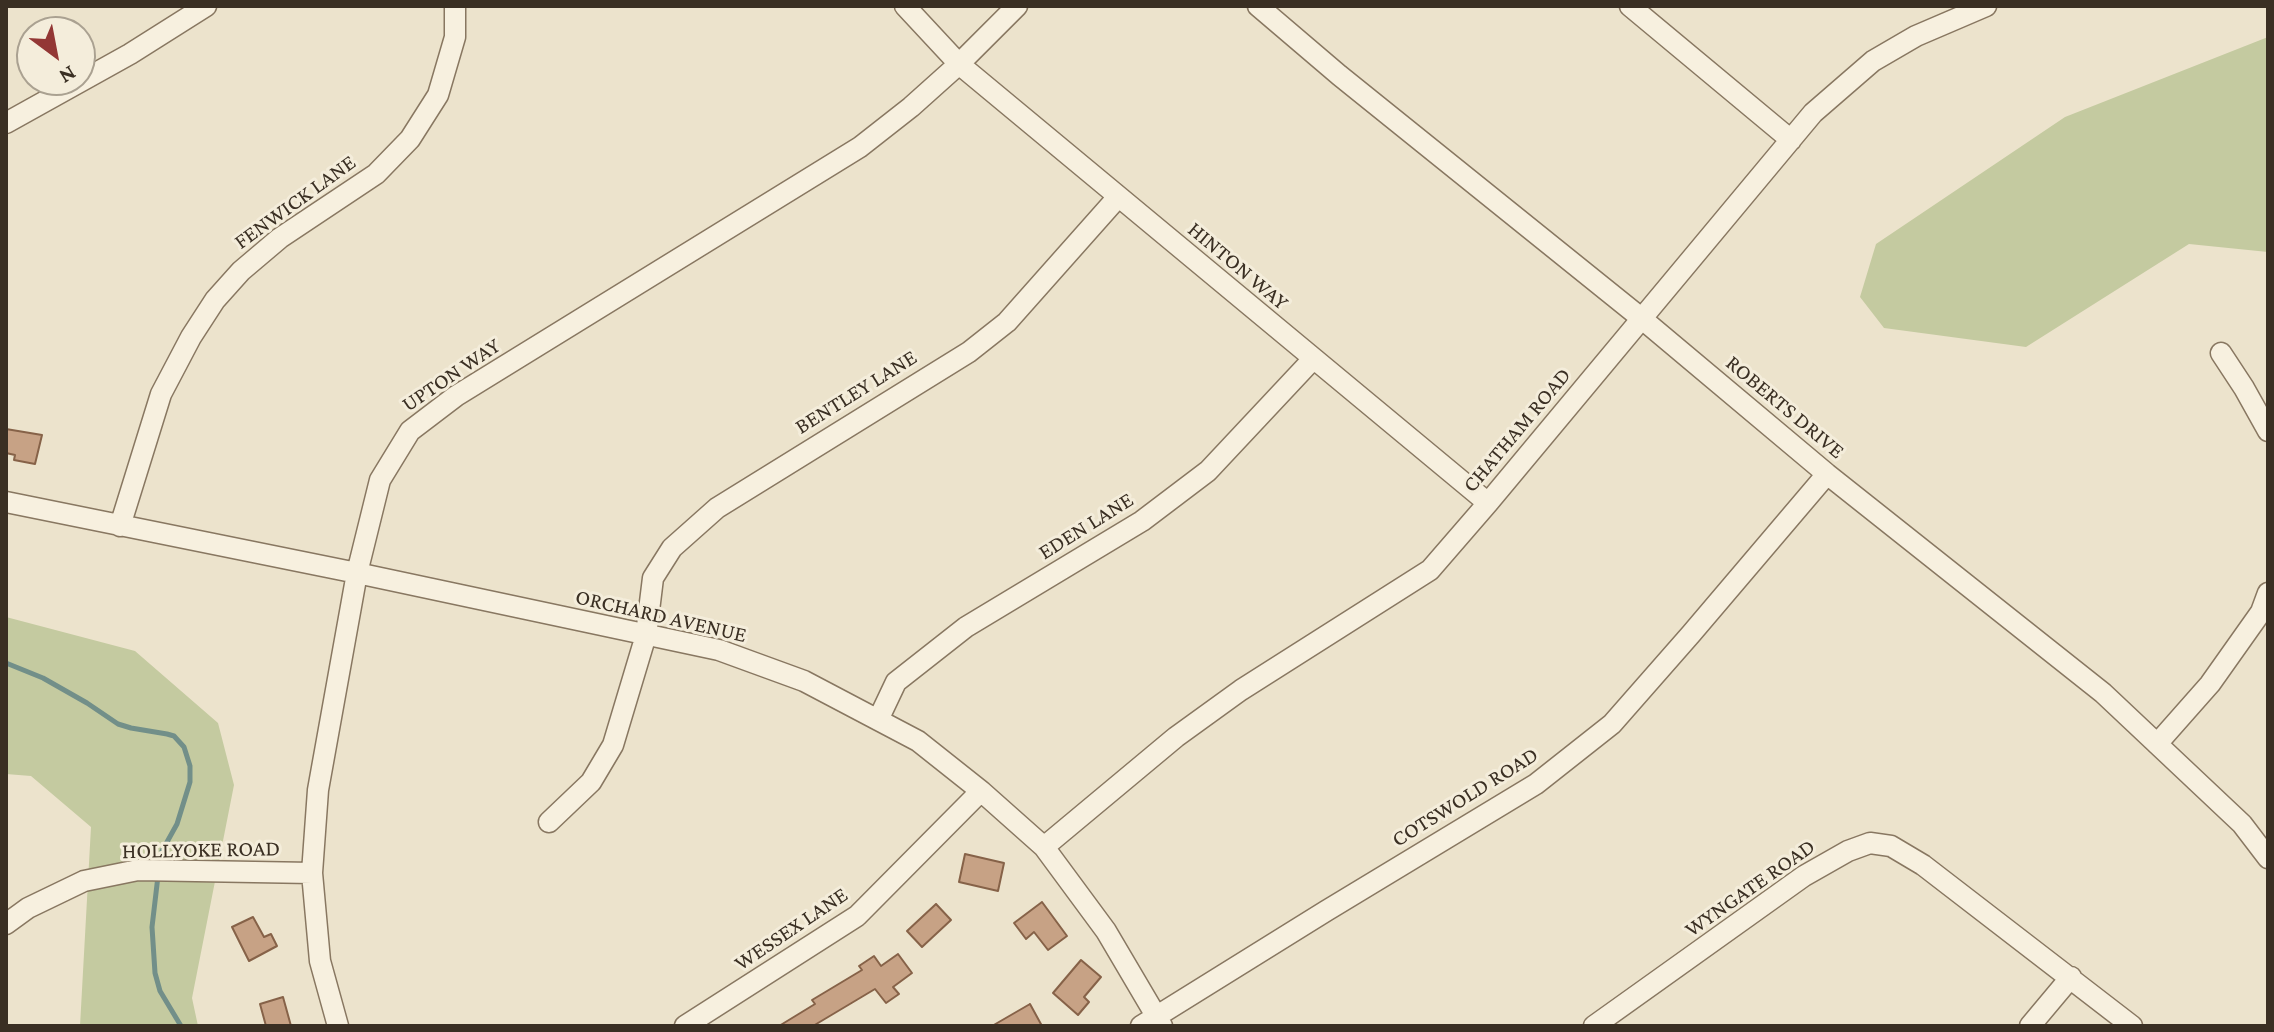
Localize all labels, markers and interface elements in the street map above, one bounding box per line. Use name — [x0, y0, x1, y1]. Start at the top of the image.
north arrow — [16, 16, 96, 96]
text: N — [55, 61, 81, 90]
street label: FENWICK LANE — [229, 149, 361, 255]
street label: HINTON WAY — [1182, 216, 1294, 316]
street label: UPTON WAY — [397, 332, 505, 418]
street label: BENTLEY LANE — [790, 344, 922, 440]
street label: ROBERTS DRIVE — [1720, 350, 1850, 464]
street label: CHATHAM ROAD — [1457, 362, 1577, 498]
street label: EDEN LANE — [1034, 486, 1138, 566]
street label: ORCHARD AVENUE — [573, 583, 749, 649]
street label: COTSWOLD ROAD — [1387, 741, 1543, 853]
street label: WYNGATE ROAD — [1680, 833, 1820, 943]
street label: HOLLYOKE ROAD — [122, 835, 280, 865]
street label: WESSEX LANE — [729, 881, 853, 977]

